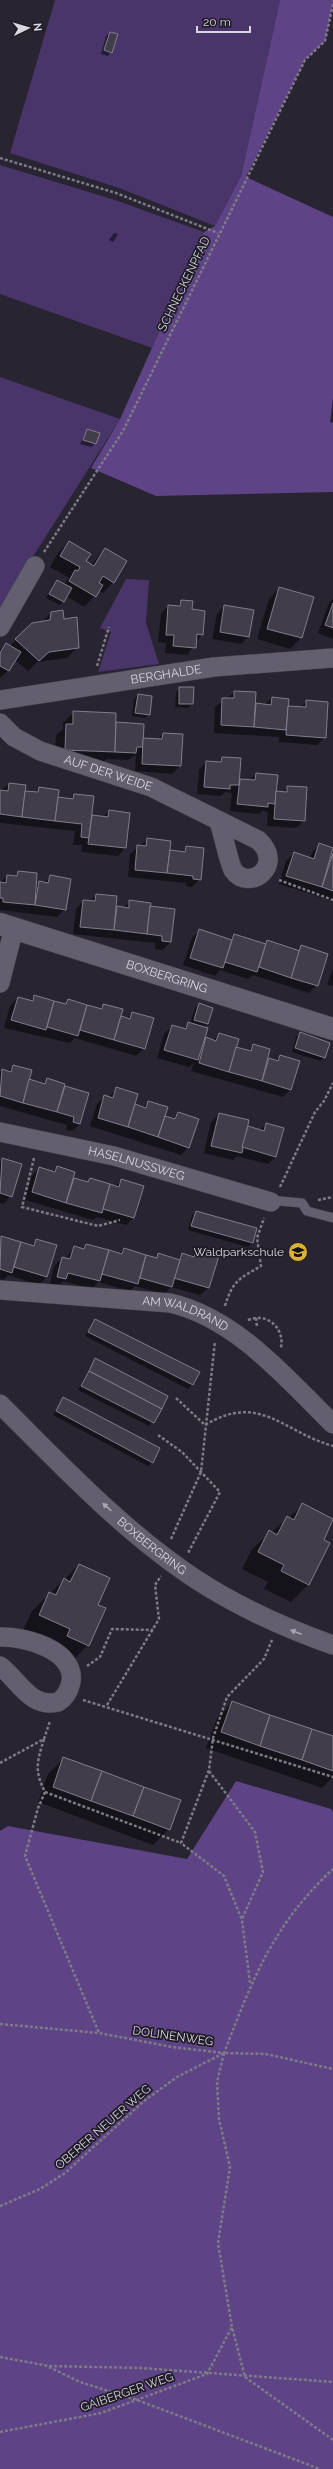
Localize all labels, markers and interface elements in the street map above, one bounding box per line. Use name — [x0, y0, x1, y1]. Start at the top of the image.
north arrow — [8, 8, 48, 48]
scale bar — [197, 8, 250, 34]
text: 20 m — [203, 15, 231, 29]
text: N — [31, 22, 44, 32]
street label: SCHNECKENPFAD — [155, 234, 213, 334]
street label: BERGHALDE — [130, 662, 203, 687]
street label: AUF DER WEIDE — [62, 752, 154, 794]
street label: BOXBERGRING — [124, 957, 209, 996]
street label: HASELNUSSWEG — [87, 1144, 186, 1183]
school or university icon: Waldparkschule — [287, 1241, 309, 1263]
place label: Waldparkschule — [193, 1245, 284, 1259]
street label: AM WALDRAND — [142, 1294, 231, 1334]
one-way arrow — [102, 1502, 112, 1512]
street label: BOXBERGRING — [114, 1514, 189, 1578]
one-way arrow — [290, 1628, 302, 1634]
street label: DOLINENWEG — [132, 2023, 214, 2049]
street label: OBERER NEUER WEG — [52, 2082, 154, 2172]
street label: GAIBERGER WEG — [79, 2370, 175, 2414]

